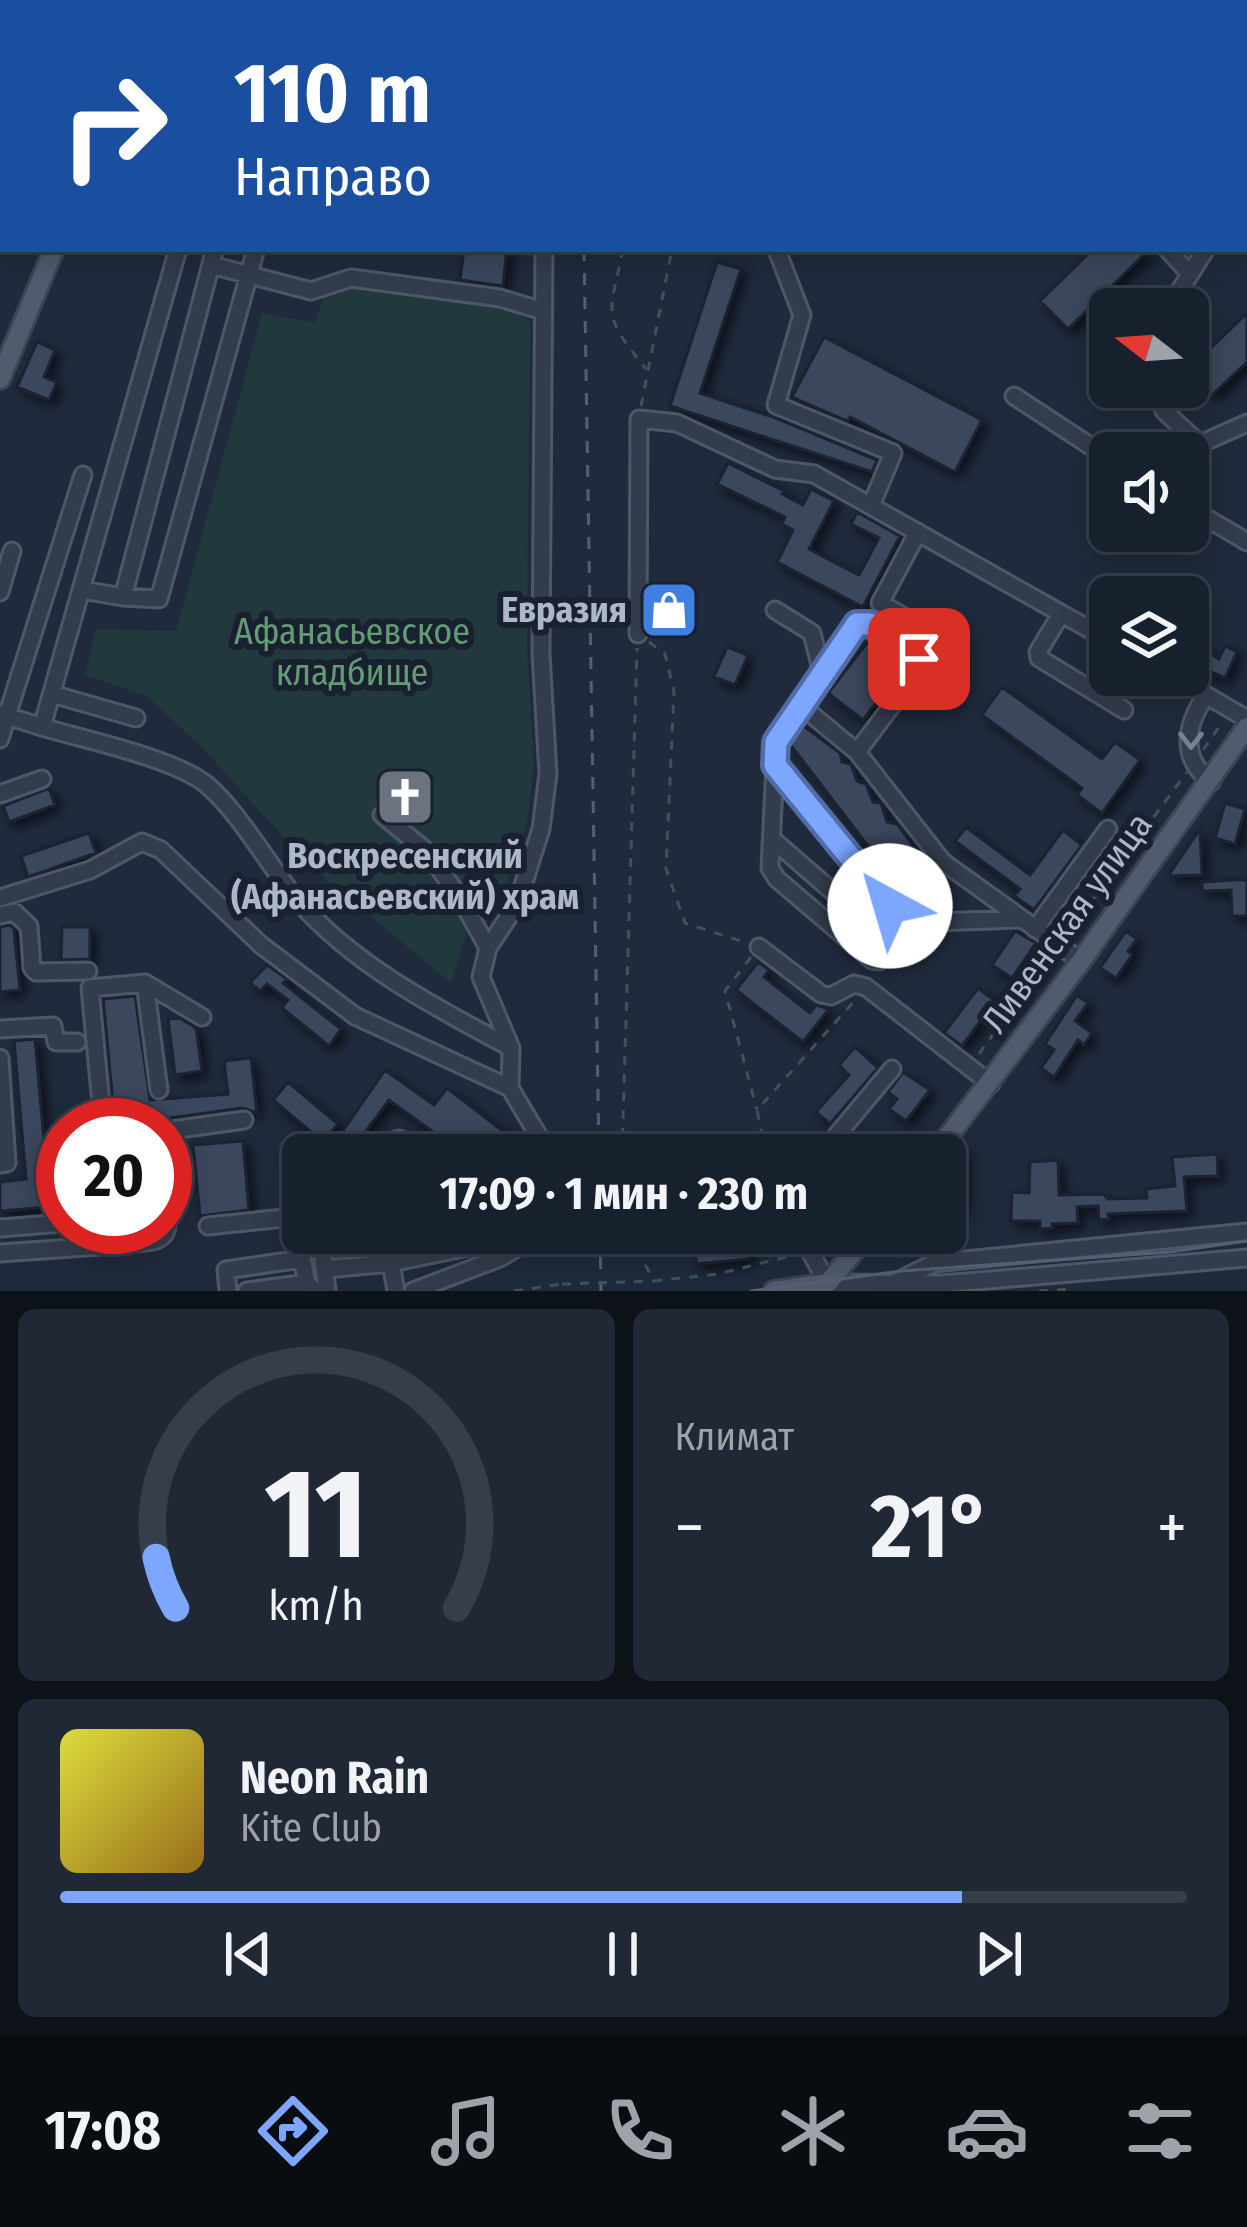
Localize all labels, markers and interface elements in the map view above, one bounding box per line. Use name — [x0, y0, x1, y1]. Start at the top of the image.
text: 110 m — [234, 43, 431, 144]
icon: right — [36, 48, 192, 204]
text: Направо — [234, 145, 432, 209]
north arrow — [1089, 288, 1209, 408]
map controls — [1089, 288, 1209, 696]
button: sound — [1089, 432, 1209, 552]
button: layers — [1089, 576, 1209, 696]
shop icon: Евразия — [638, 579, 700, 641]
place label: Евразия — [501, 588, 627, 632]
pin — [868, 608, 970, 710]
park label: Афанасьевское кладбище — [234, 610, 470, 695]
icon: arrive — [886, 626, 952, 692]
one-way arrow — [1178, 732, 1204, 750]
church icon: Воскресенский (Афанасьевский) храм — [374, 766, 436, 828]
street label: Ливенская улица — [972, 804, 1162, 1042]
place label: Воскресенский (Афанасьевский) храм — [231, 834, 579, 919]
position arrow — [827, 843, 953, 969]
speed limit sign: 20 — [36, 1098, 192, 1254]
text: 17:09 · 1 мин · 230 m — [440, 1167, 808, 1221]
text: Климат — [675, 1414, 794, 1460]
text: 11 — [265, 1440, 368, 1590]
text: 21° — [870, 1473, 991, 1581]
text: − — [675, 1488, 704, 1567]
text: + — [1157, 1488, 1187, 1567]
text: km/h — [268, 1580, 364, 1631]
text: Neon Rain — [240, 1751, 429, 1805]
text: Kite Club — [240, 1805, 382, 1851]
icon: previous — [215, 1921, 281, 1987]
icon: pause — [590, 1921, 656, 1987]
icon: next — [966, 1921, 1032, 1987]
icon: directions — [251, 2089, 335, 2173]
icon: music — [424, 2089, 508, 2173]
icon: phone — [598, 2089, 682, 2173]
icon: climate — [771, 2089, 855, 2173]
icon: car — [945, 2089, 1029, 2173]
icon: filters — [1118, 2089, 1202, 2173]
text: 17:08 — [45, 2099, 161, 2163]

